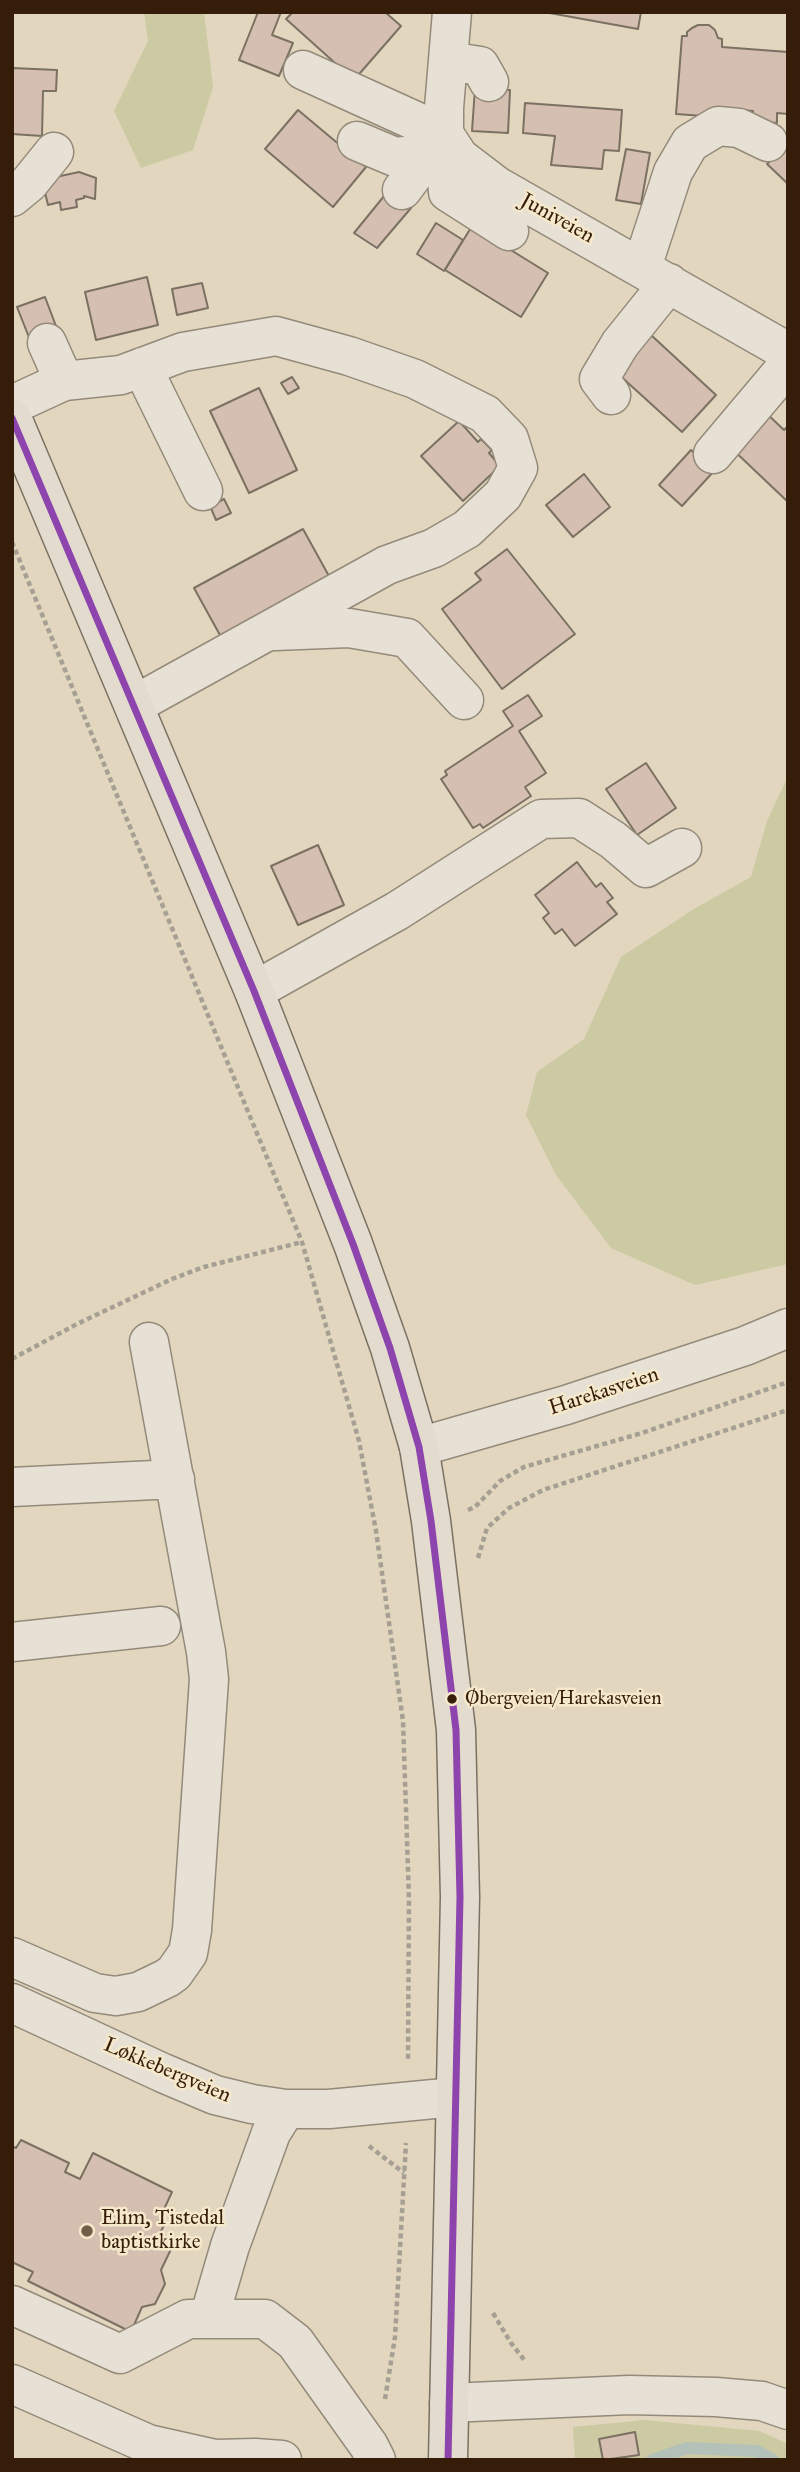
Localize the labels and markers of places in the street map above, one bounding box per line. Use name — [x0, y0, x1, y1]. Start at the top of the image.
place label: Øbergveien/Harekasveien — [465, 1688, 661, 1710]
marker: Øbergveien/Harekasveien — [445, 1692, 459, 1706]
place label: Elim, Tistedal baptistkirke — [101, 2206, 224, 2256]
marker: Elim, Tistedal baptistkirke — [79, 2223, 95, 2239]

